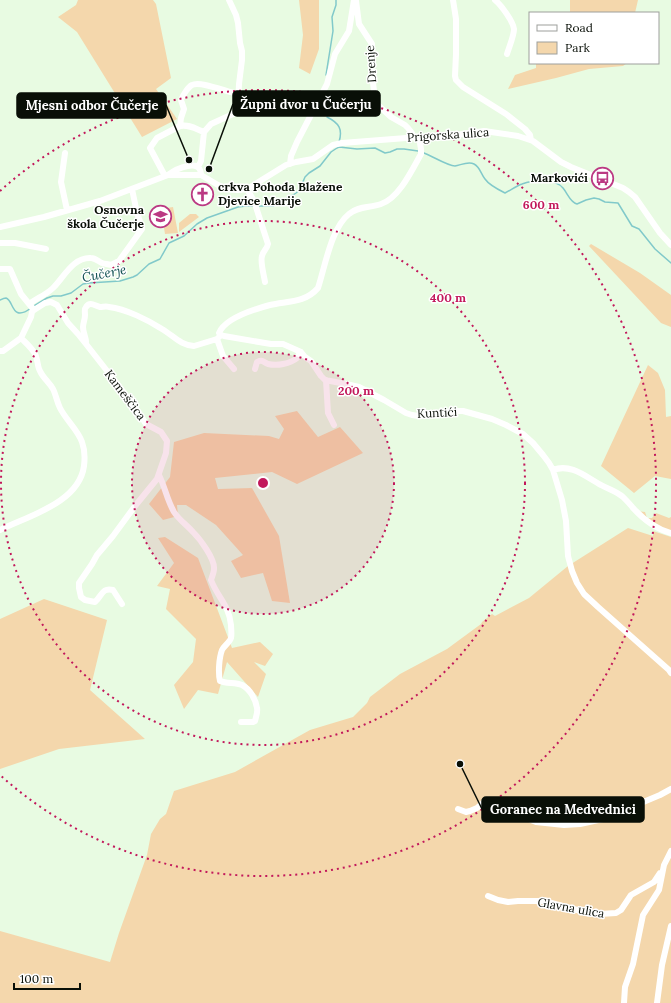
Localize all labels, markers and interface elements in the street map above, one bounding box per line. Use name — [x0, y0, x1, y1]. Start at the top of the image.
legend — [529, 12, 659, 64]
text: Road — [565, 20, 593, 35]
text: Park — [565, 40, 591, 55]
street label: Drenje — [362, 44, 379, 83]
callout: Župni dvor u Čučerju — [233, 91, 380, 116]
callout: Mjesni odbor Čučerje — [17, 93, 166, 118]
text: Župni dvor u Čučerju — [240, 95, 372, 113]
text: Mjesni odbor Čučerje — [26, 96, 159, 114]
street label: Prigorska ulica — [406, 124, 490, 145]
bus stop icon: Markovići — [590, 165, 616, 191]
place label: Markovići — [530, 170, 588, 185]
place label: crkva Pohoda Blažene Djevice Marije — [218, 179, 343, 208]
church icon: crkva Pohoda Blažene Djevice Marije — [190, 181, 216, 207]
text: 600 m — [523, 197, 559, 212]
place label: Osnovna škola Čučerje — [67, 202, 145, 231]
school or university icon: Osnovna škola Čučerje — [147, 204, 173, 230]
water label: Čučerje — [80, 260, 128, 286]
text: 400 m — [430, 290, 466, 305]
street label: Kameščica — [102, 366, 149, 423]
text: 200 m — [338, 383, 374, 398]
street label: Kuntići — [417, 404, 457, 421]
centre of rings — [256, 476, 270, 490]
callout: Goranec na Medvednici — [482, 797, 644, 822]
text: Goranec na Medvednici — [490, 801, 636, 818]
street label: Glavna ulica — [537, 894, 606, 921]
scale bar — [14, 965, 80, 991]
text: 100 m — [20, 971, 53, 986]

